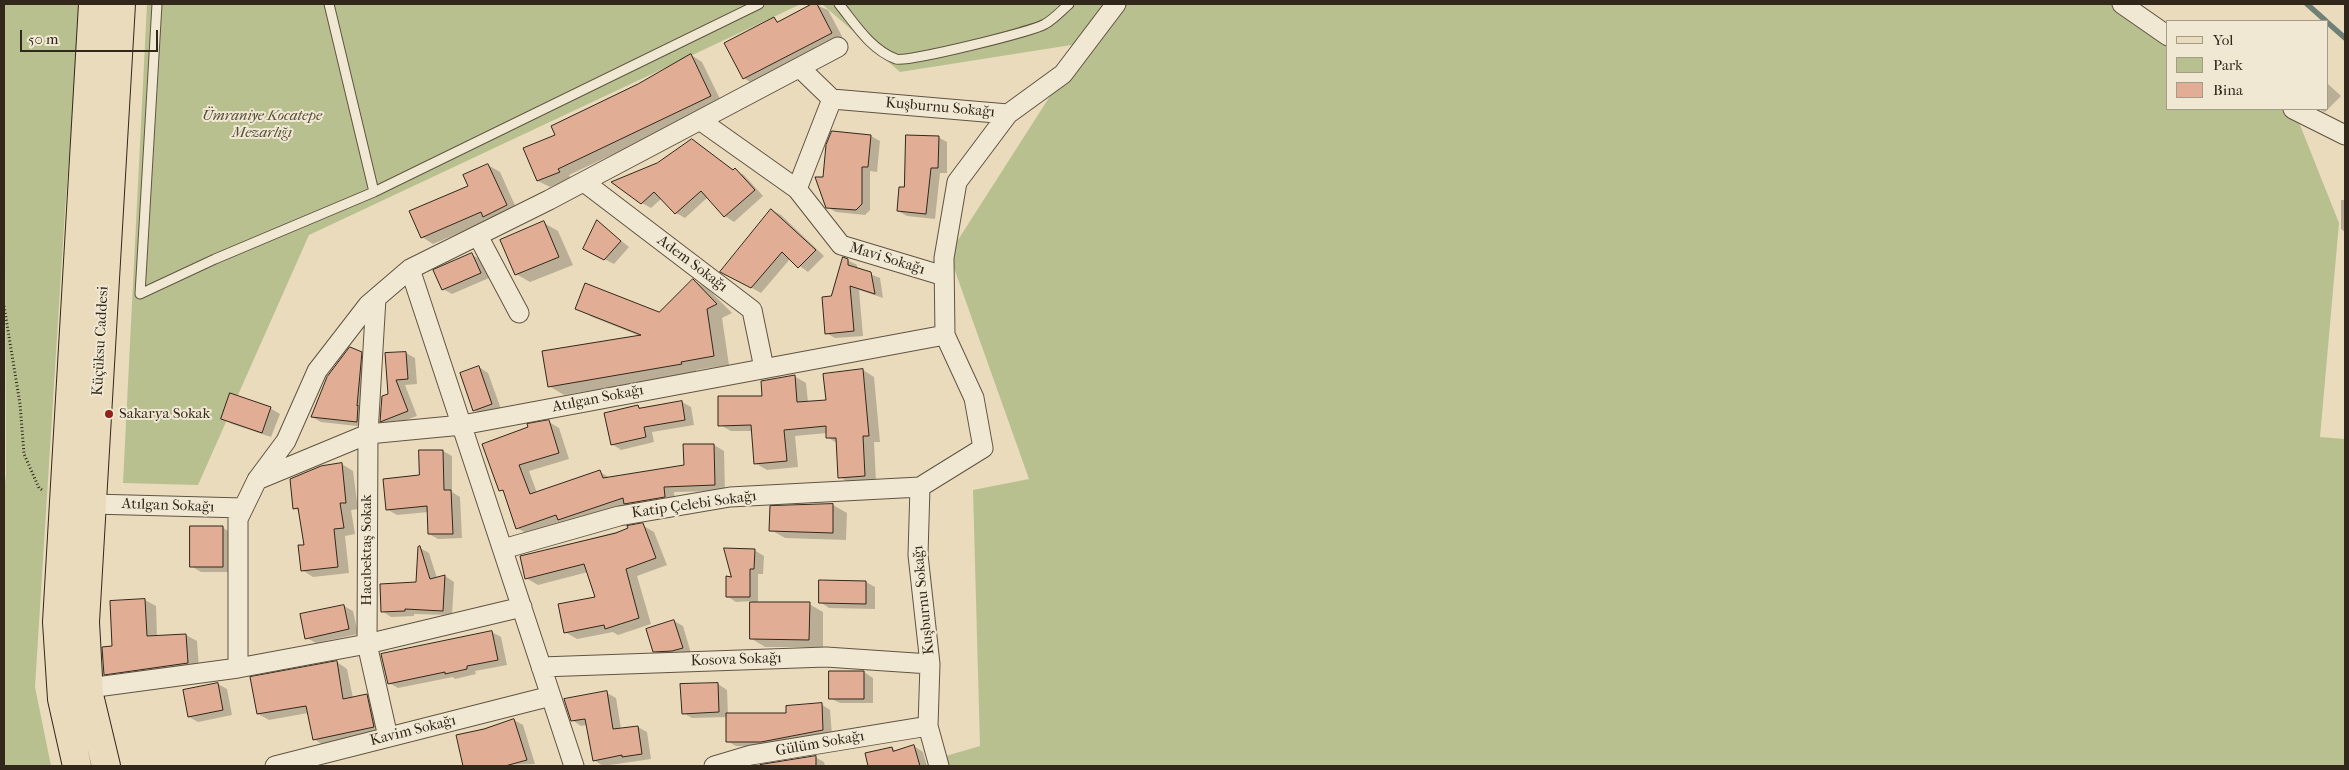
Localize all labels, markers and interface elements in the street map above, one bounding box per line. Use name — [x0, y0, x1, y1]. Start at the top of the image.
scale bar — [22, 20, 160, 52]
legend — [2166, 20, 2329, 110]
text: 50 m — [28, 30, 58, 48]
text: Yol — [2213, 31, 2233, 49]
text: Park — [2213, 56, 2243, 74]
text: Bina — [2213, 81, 2243, 99]
street label: Kuşburnu Sokağı — [885, 94, 995, 122]
park label: Ümraniye Kocatepe Mezarlığı — [202, 107, 322, 142]
street label: Adem Sokağı — [653, 232, 731, 296]
street label: Mavi Sokağı — [847, 239, 927, 279]
street label: Küçüksu Caddesi — [89, 286, 113, 396]
street label: Atılgan Sokağı — [551, 381, 645, 417]
place label: Sakarya Sokak — [119, 405, 210, 423]
marker: Sakarya Sokak — [103, 408, 115, 420]
street label: Katip Çelebi Sokağı — [630, 487, 758, 523]
street label: Hacıbektaş Sokak — [358, 494, 376, 606]
street label: Atılgan Sokağı — [121, 495, 215, 517]
street label: Kuşburnu Sokağı — [909, 544, 939, 656]
street label: Kosova Sokağı — [690, 649, 782, 671]
street label: Kavim Sokağı — [368, 712, 458, 750]
street label: Gülüm Sokağı — [774, 727, 866, 761]

